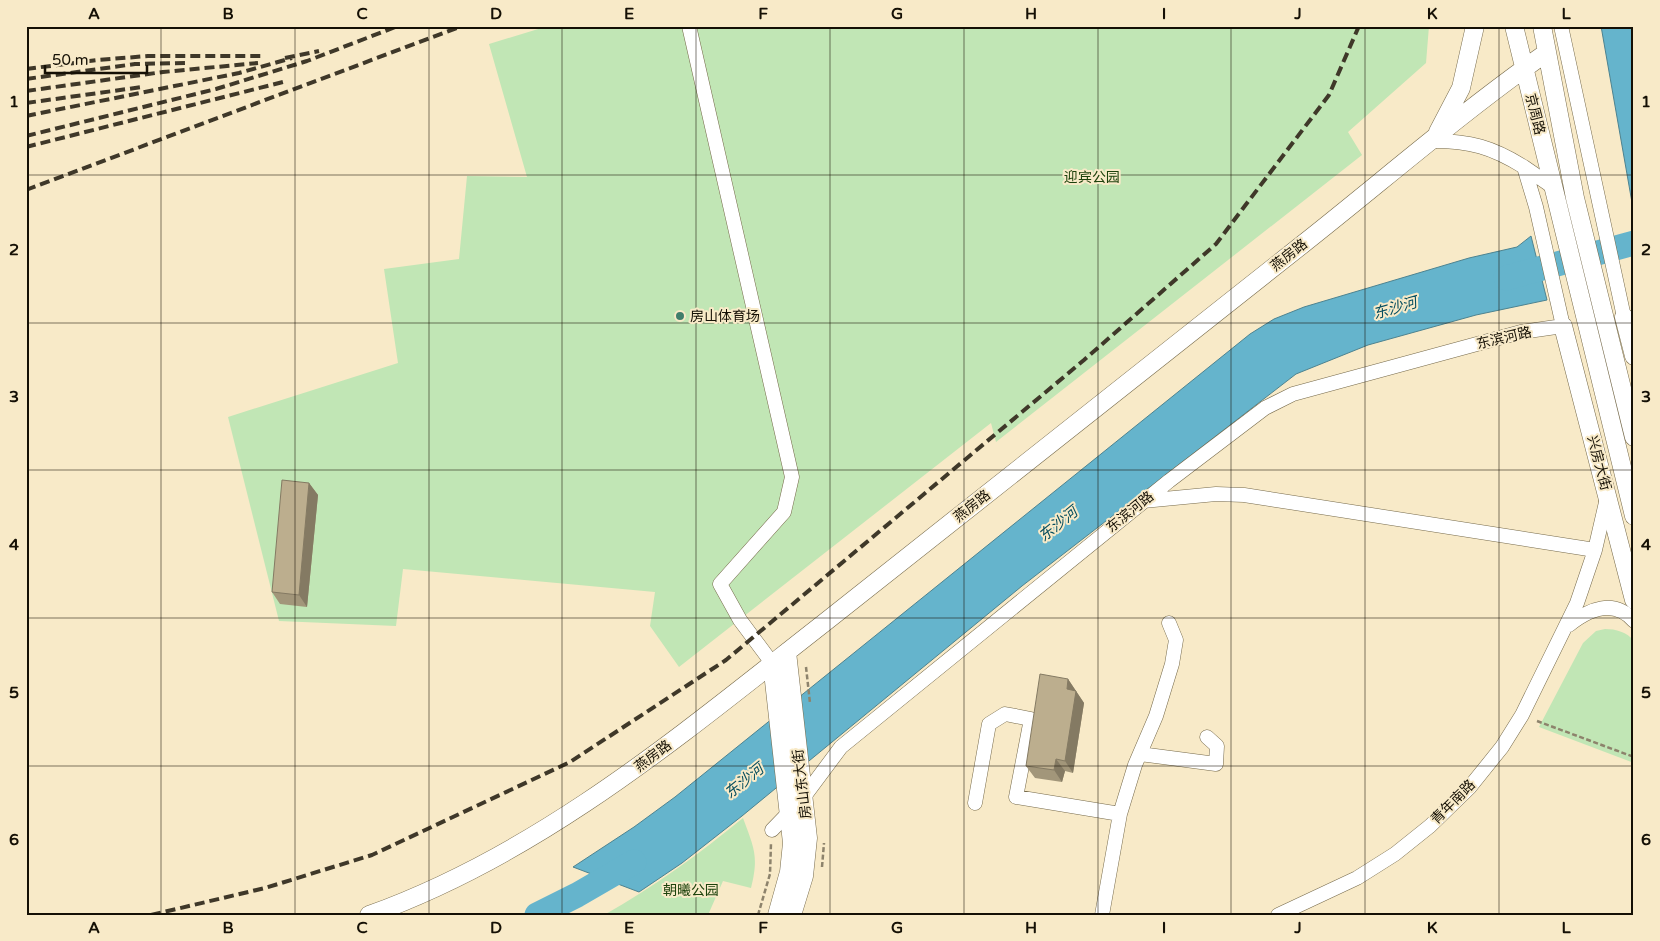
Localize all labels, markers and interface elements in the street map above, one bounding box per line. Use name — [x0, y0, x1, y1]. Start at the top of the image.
text: A — [88, 4, 100, 24]
text: B — [222, 4, 234, 24]
text: C — [356, 4, 368, 24]
text: D — [490, 4, 502, 24]
text: E — [624, 4, 634, 24]
text: F — [758, 4, 768, 24]
text: G — [891, 4, 903, 24]
text: H — [1025, 4, 1037, 24]
text: I — [1162, 4, 1166, 24]
text: J — [1293, 4, 1302, 24]
text: K — [1427, 4, 1438, 24]
text: L — [1561, 4, 1571, 24]
scale bar — [45, 42, 148, 74]
text: 50 m — [52, 51, 89, 69]
text: 1 — [9, 92, 19, 112]
street label: 京周路 — [1522, 92, 1548, 136]
text: 1 — [1641, 92, 1651, 112]
park label: 迎宾公园 — [1064, 169, 1120, 186]
street label: 燕房路 — [1267, 235, 1311, 275]
text: 2 — [9, 240, 19, 260]
text: 2 — [1641, 240, 1651, 260]
water label: 东沙河 — [1371, 292, 1422, 323]
place label: 房山体育场 — [690, 308, 760, 325]
marker: 房山体育场 — [674, 310, 686, 322]
street label: 东滨河路 — [1475, 323, 1533, 353]
text: 3 — [9, 387, 19, 407]
text: 3 — [1641, 387, 1651, 407]
street label: 兴房大街 — [1584, 434, 1614, 492]
street label: 燕房路 — [950, 486, 994, 526]
street label: 东滨河路 — [1103, 488, 1157, 536]
water label: 东沙河 — [1035, 501, 1083, 545]
text: 4 — [9, 535, 19, 555]
text: 4 — [1641, 535, 1651, 555]
text: 5 — [9, 683, 19, 703]
text: 5 — [1641, 683, 1651, 703]
street label: 燕房路 — [631, 737, 675, 775]
street label: 房山东大街 — [789, 748, 815, 820]
water label: 东沙河 — [721, 758, 769, 802]
street label: 青年南路 — [1427, 776, 1479, 828]
text: 6 — [9, 830, 19, 850]
text: 6 — [1641, 830, 1651, 850]
park label: 朝曦公园 — [663, 882, 719, 899]
text: A — [88, 918, 100, 938]
text: B — [222, 918, 234, 938]
text: C — [356, 918, 368, 938]
text: D — [490, 918, 502, 938]
text: E — [624, 918, 634, 938]
text: F — [758, 918, 768, 938]
text: G — [891, 918, 903, 938]
text: H — [1025, 918, 1037, 938]
text: I — [1162, 918, 1166, 938]
text: J — [1293, 918, 1302, 938]
text: K — [1427, 918, 1438, 938]
text: L — [1561, 918, 1571, 938]

